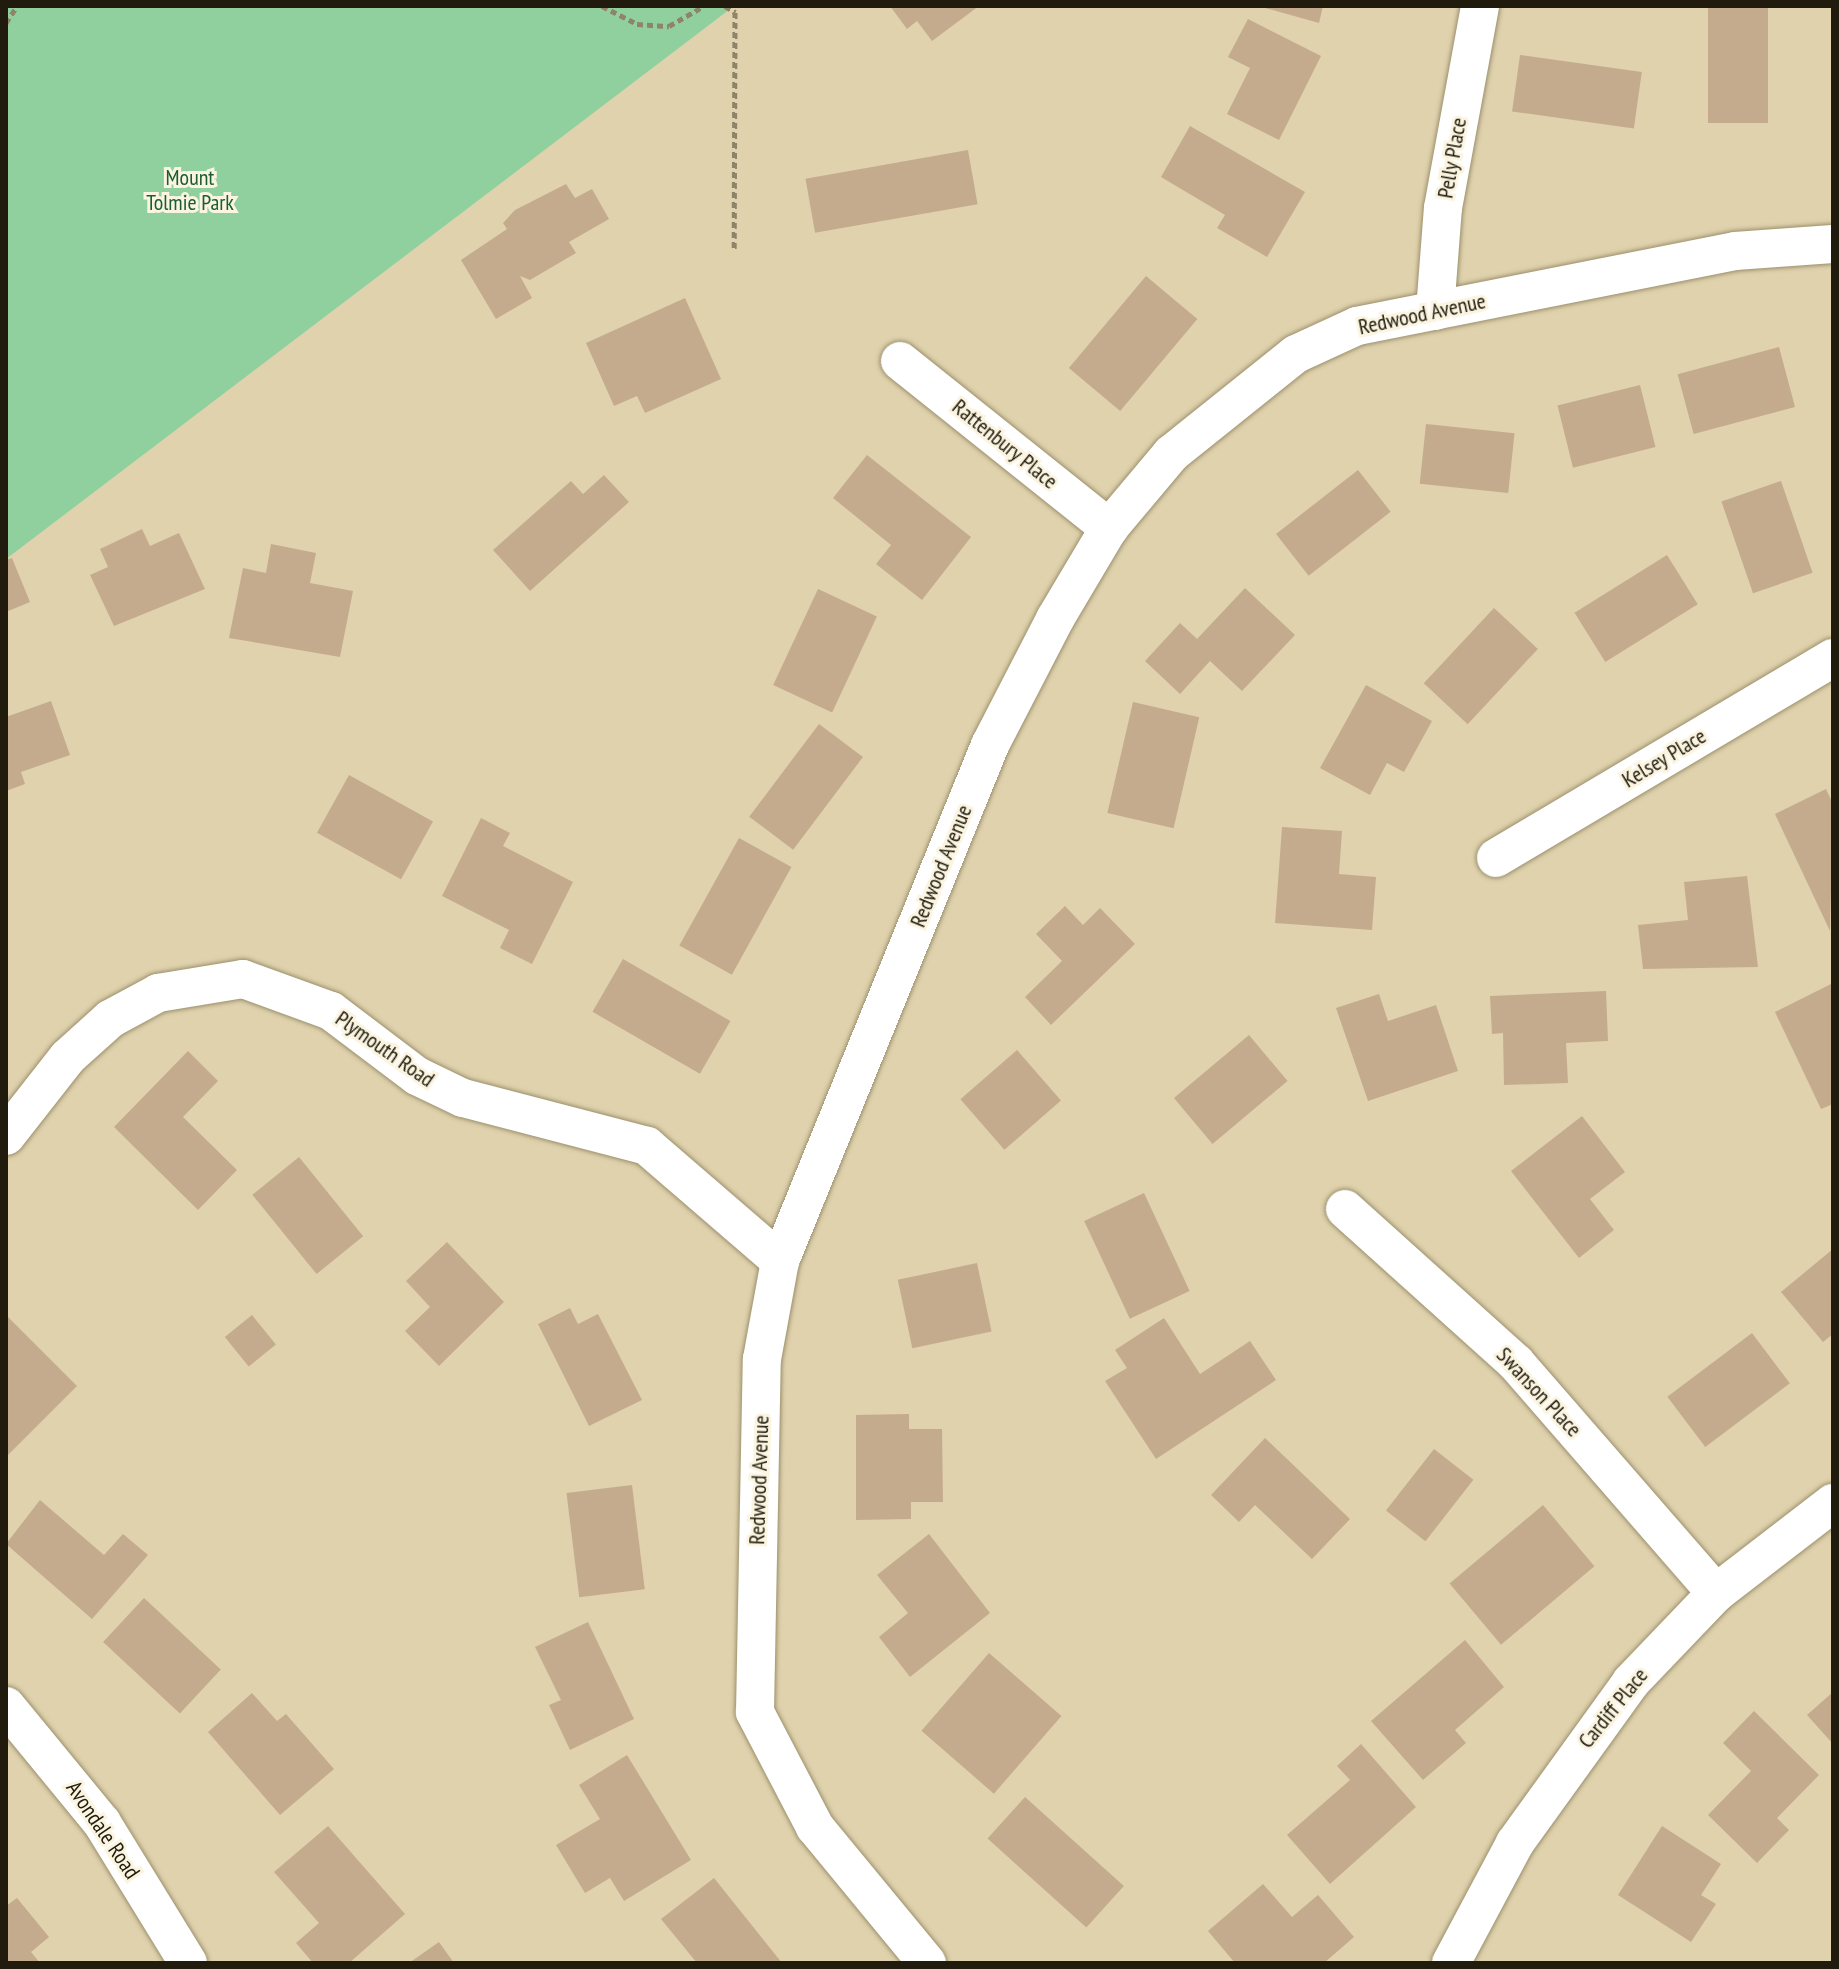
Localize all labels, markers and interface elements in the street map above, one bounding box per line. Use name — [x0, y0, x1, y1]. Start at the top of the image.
street label: Pelly Place — [1432, 115, 1472, 201]
park label: Mount Tolmie Park — [146, 164, 234, 216]
street label: Redwood Avenue — [1356, 288, 1488, 340]
street label: Rattenbury Place — [947, 393, 1063, 495]
street label: Kelsey Place — [1617, 723, 1711, 793]
street label: Redwood Avenue — [904, 801, 978, 931]
street label: Plymouth Road — [330, 1005, 440, 1093]
street label: Swanson Place — [1491, 1342, 1587, 1442]
street label: Redwood Avenue — [744, 1415, 774, 1545]
street label: Cardiff Place — [1573, 1663, 1653, 1753]
street label: Avondale Road — [61, 1776, 145, 1884]

